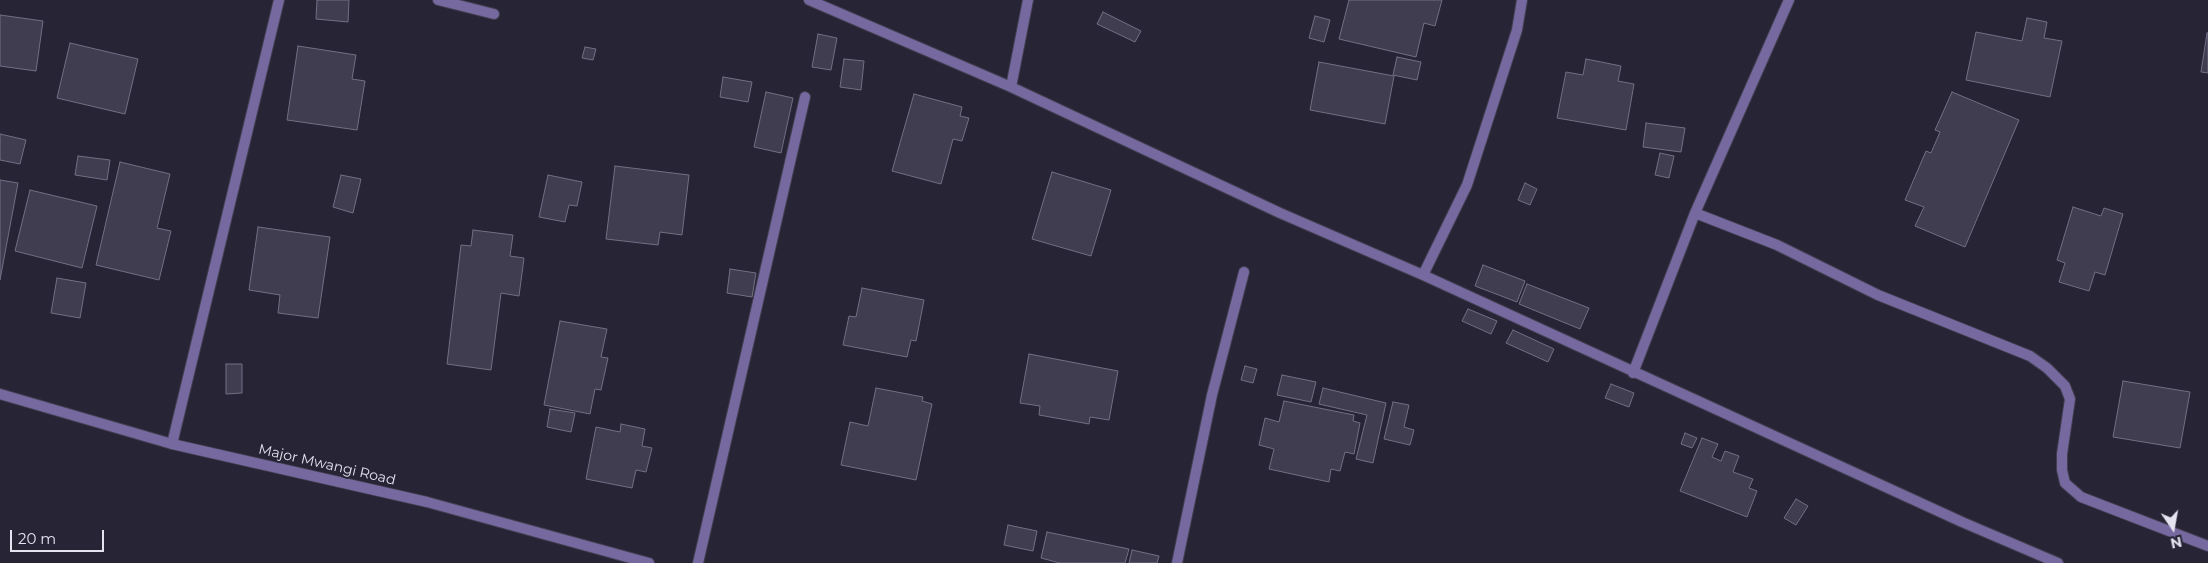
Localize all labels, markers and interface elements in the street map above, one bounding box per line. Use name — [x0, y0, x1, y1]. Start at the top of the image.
street label: Major Mwangi Road — [257, 441, 397, 489]
north arrow — [2148, 503, 2198, 553]
scale bar — [12, 520, 106, 552]
text: 20 m — [18, 529, 56, 548]
text: N — [2169, 533, 2184, 553]

